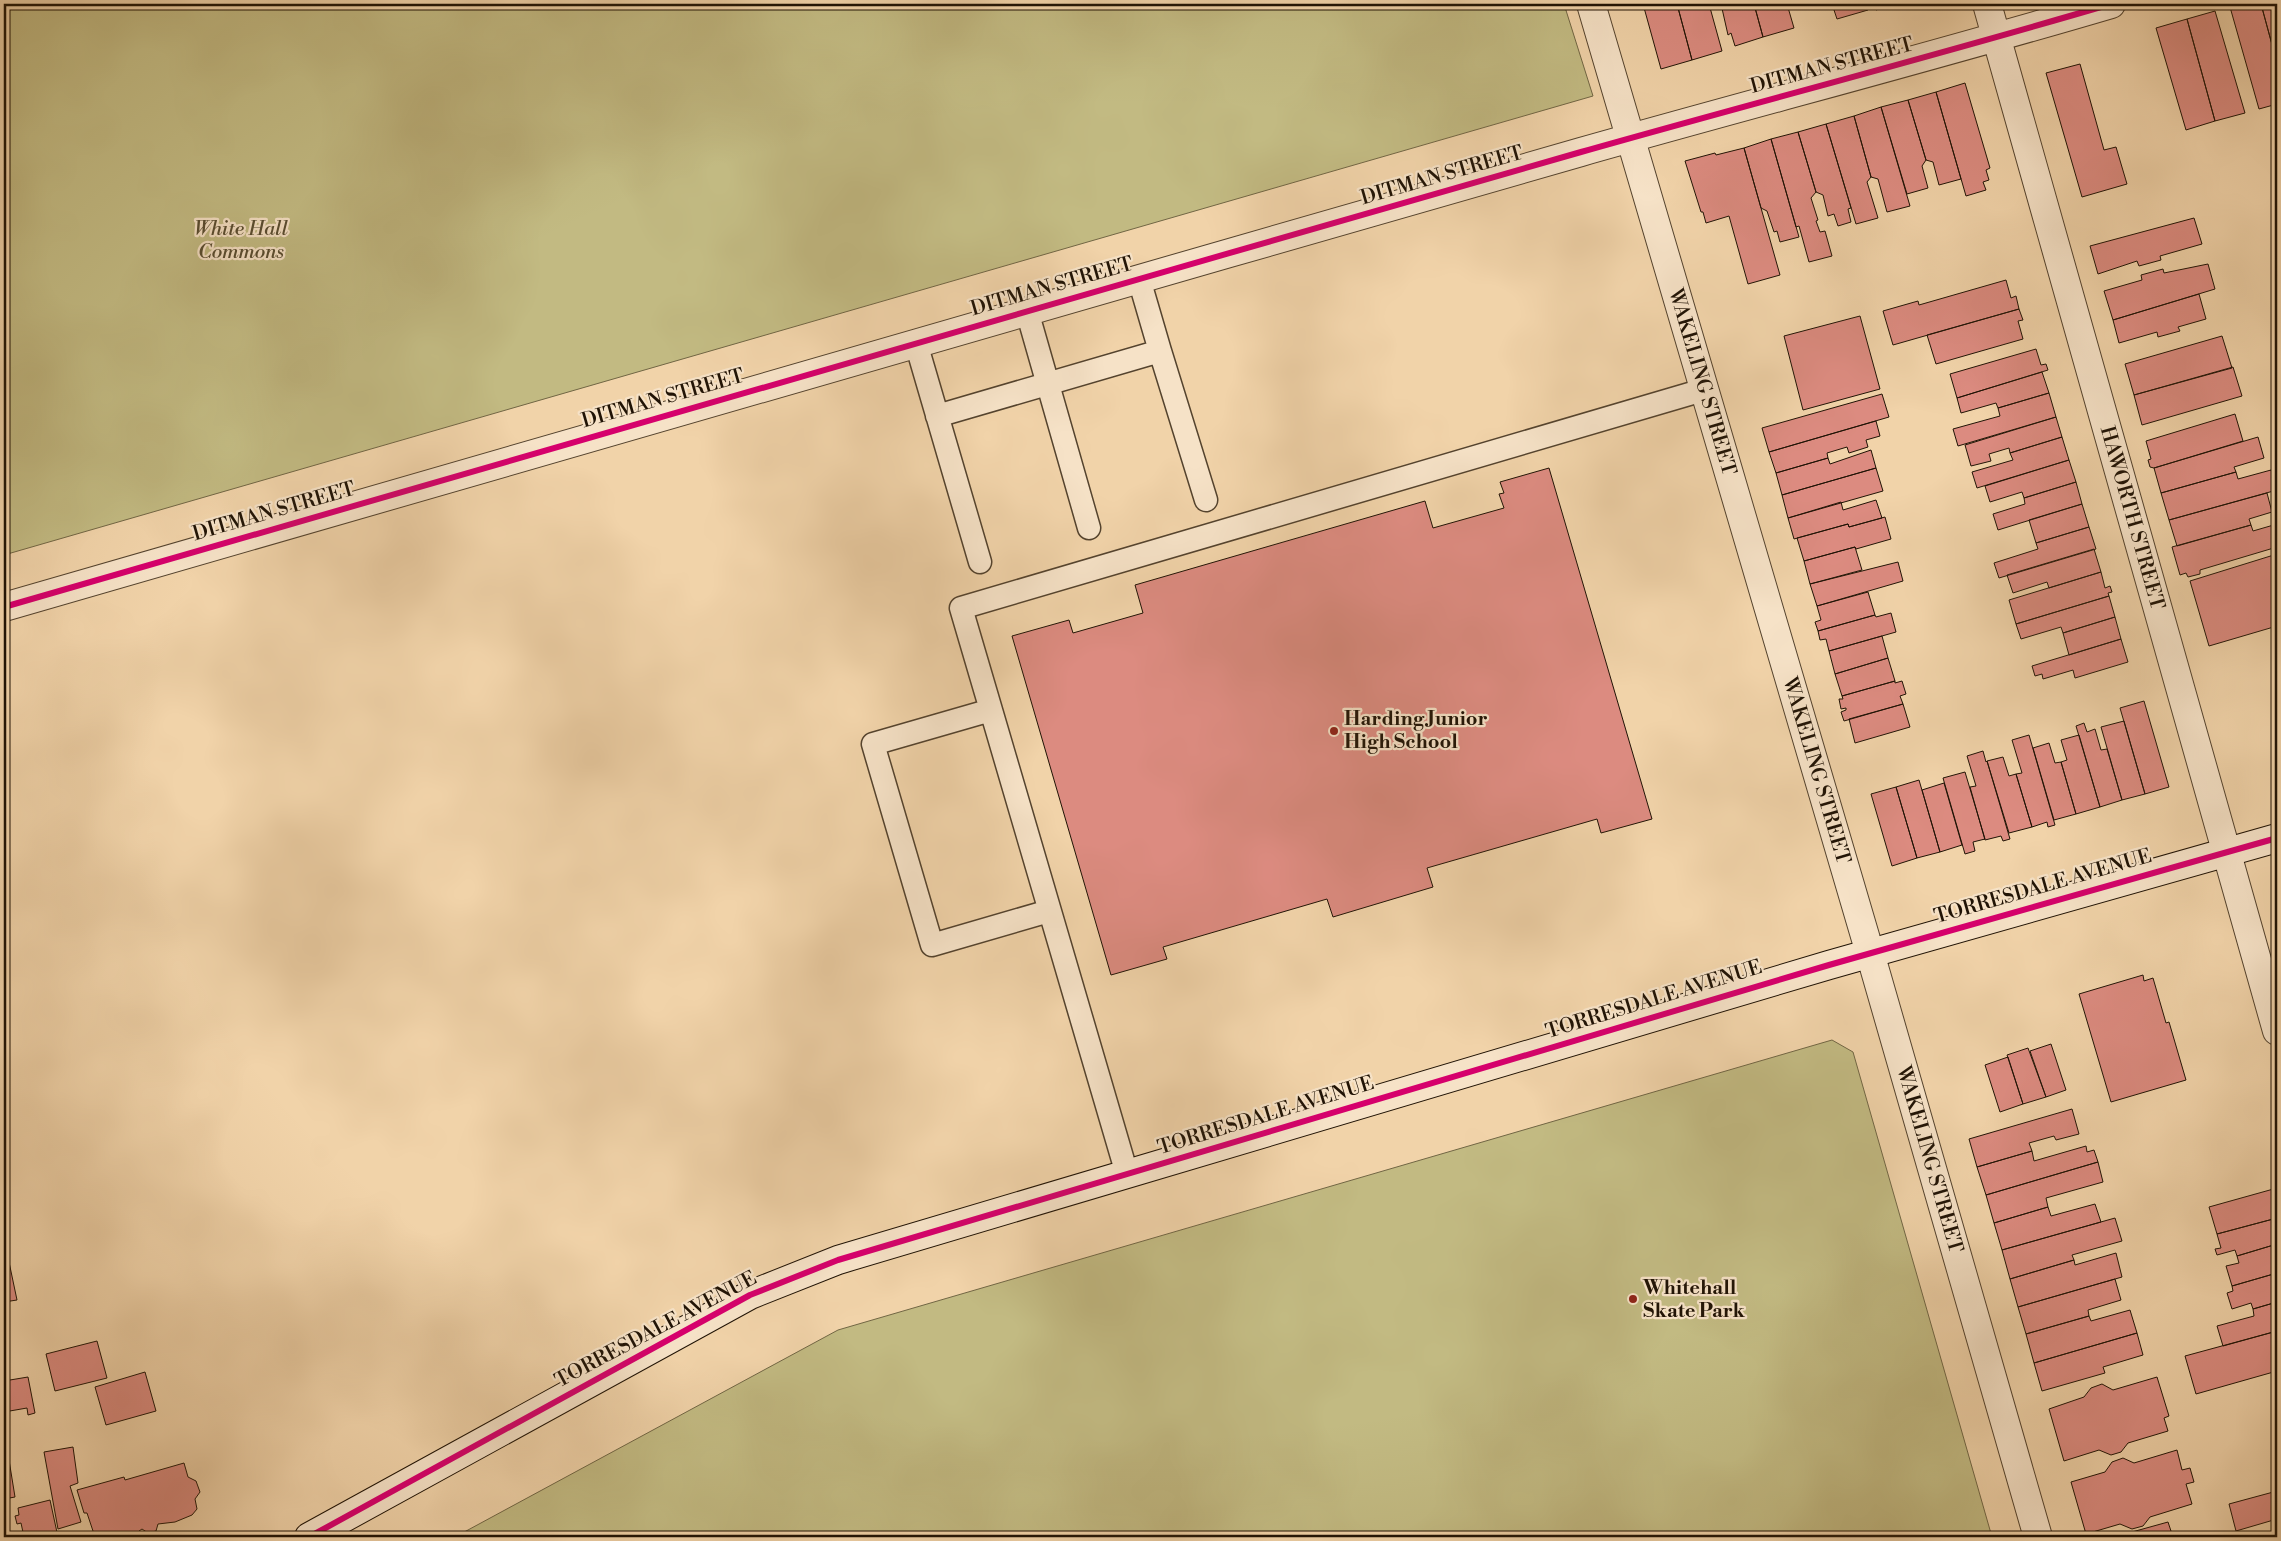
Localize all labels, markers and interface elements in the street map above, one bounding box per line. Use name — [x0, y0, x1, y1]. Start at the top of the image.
street label: DITMAN STREET — [1747, 32, 1917, 100]
street label: DITMAN STREET — [1358, 141, 1526, 211]
park label: White Hall Commons — [194, 217, 289, 265]
street label: DITMAN STREET — [968, 252, 1136, 322]
street label: WAKELING STREET — [1663, 285, 1741, 478]
street label: DITMAN STREET — [579, 364, 747, 434]
street label: HAWORTH STREET — [2094, 423, 2170, 613]
street label: DITMAN STREET — [190, 477, 358, 547]
street label: WAKELING STREET — [1777, 673, 1856, 867]
place label: Harding Junior High School — [1344, 707, 1488, 755]
marker: Harding Junior High School — [1328, 725, 1340, 737]
street label: TORRESDALE AVENUE — [1931, 844, 2155, 930]
street label: TORRESDALE AVENUE — [1543, 955, 1765, 1045]
street label: WAKELING STREET — [1890, 1062, 1968, 1256]
street label: TORRESDALE AVENUE — [1155, 1071, 1377, 1161]
street label: TORRESDALE AVENUE — [551, 1266, 761, 1394]
place label: Whitehall Skate Park — [1642, 1276, 1745, 1324]
marker: Whitehall Skate Park — [1627, 1293, 1639, 1305]

